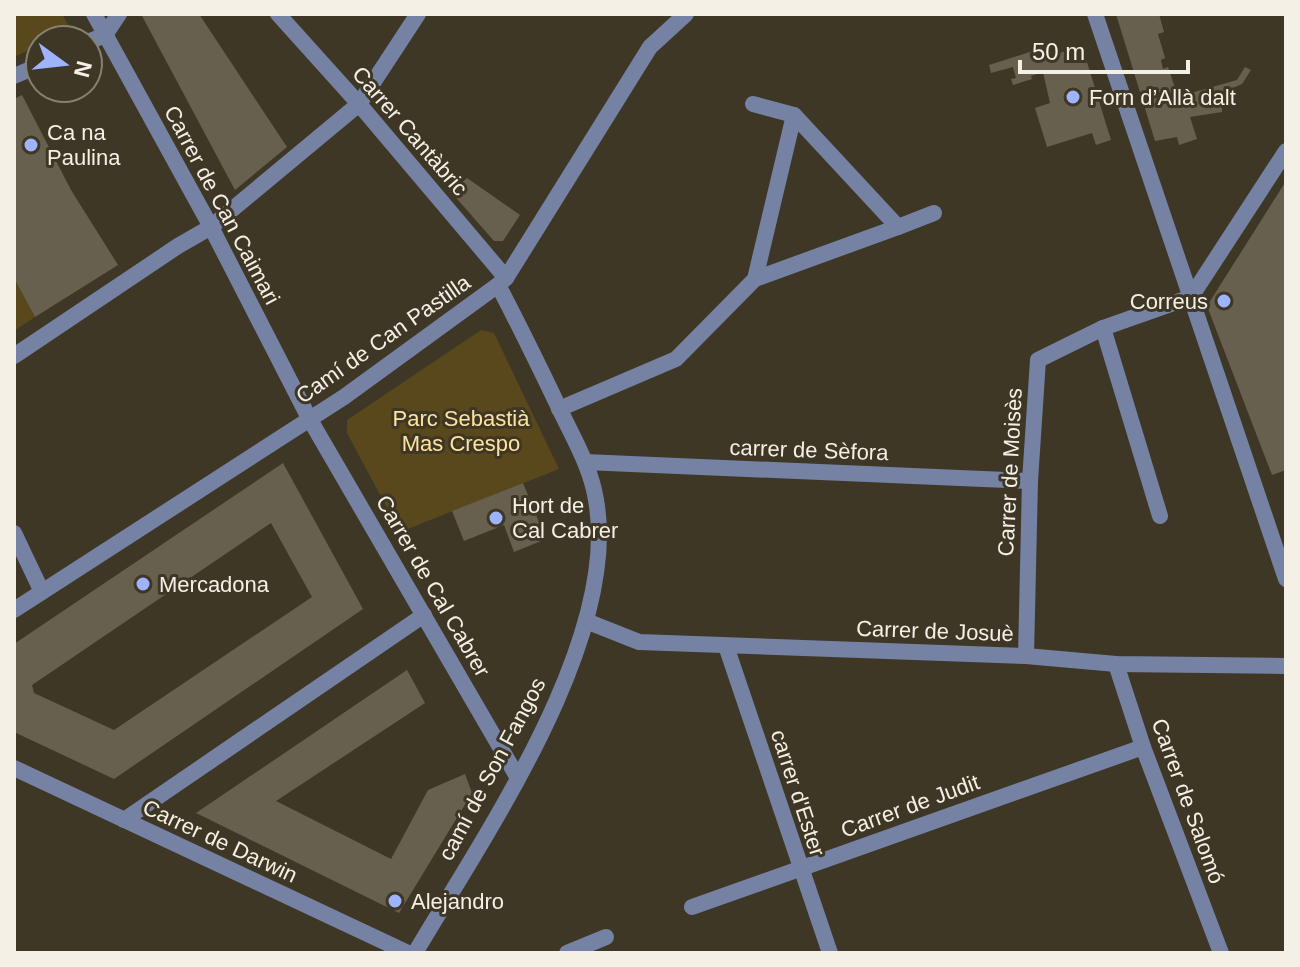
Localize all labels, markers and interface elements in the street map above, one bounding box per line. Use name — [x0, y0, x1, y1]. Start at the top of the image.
north arrow — [24, 24, 104, 104]
scale bar — [1020, 24, 1188, 74]
text: 50 m — [1032, 38, 1085, 65]
text: N — [69, 58, 97, 80]
street label: Carrer Cantàbric — [347, 61, 473, 201]
place label: Forn d’Allà dalt — [1089, 85, 1236, 110]
marker: Forn d’Allà dalt — [1064, 88, 1082, 106]
street label: Carrer de Can Caimari — [159, 101, 285, 309]
place label: Ca na Paulina — [47, 120, 121, 170]
marker: Ca na Paulina — [22, 136, 40, 154]
street label: Camí de Can Pastilla — [291, 269, 475, 409]
place label: Correus — [1130, 289, 1208, 314]
marker: Correus — [1215, 292, 1233, 310]
street label: Carrer de Moisès — [993, 387, 1027, 557]
park label: Parc Sebastià Mas Crespo — [393, 406, 530, 456]
street label: carrer de Sèfora — [729, 435, 890, 465]
street label: Carrer de Cal Cabrer — [371, 491, 495, 681]
place label: Hort de Cal Cabrer — [512, 493, 618, 543]
marker: Hort de Cal Cabrer — [487, 509, 505, 527]
place label: Mercadona — [159, 572, 270, 597]
marker: Mercadona — [134, 575, 152, 593]
street label: Carrer de Josuè — [856, 616, 1014, 646]
street label: camí de Son Fangos — [433, 674, 551, 864]
street label: Carrer de Salomó — [1147, 715, 1229, 887]
street label: carrer d'Ester — [766, 727, 830, 859]
street label: Carrer de Judit — [837, 769, 983, 843]
street label: Carrer de Darwin — [139, 794, 301, 888]
place label: Alejandro — [411, 889, 504, 914]
marker: Alejandro — [386, 892, 404, 910]

